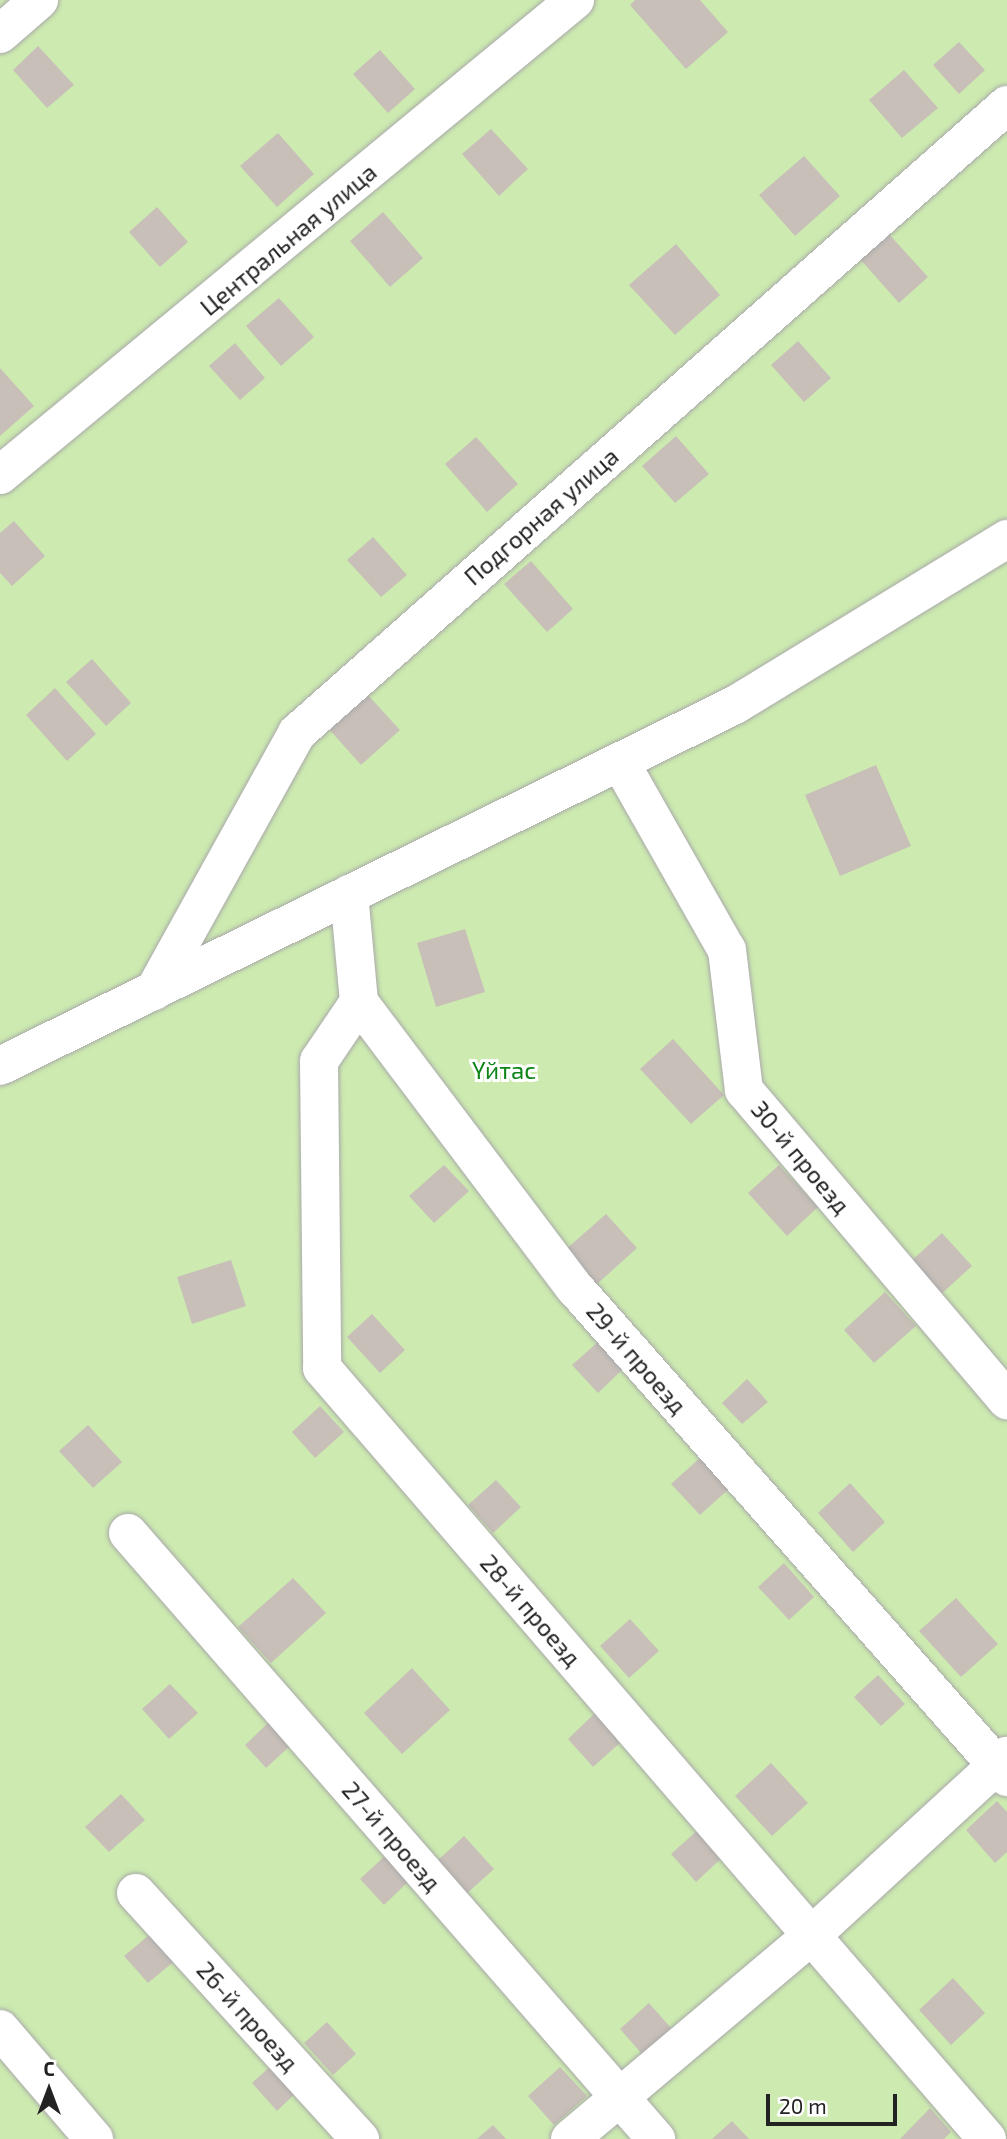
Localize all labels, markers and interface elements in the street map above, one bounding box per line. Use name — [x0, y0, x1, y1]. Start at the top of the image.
street label: Центральная улица — [194, 157, 382, 321]
street label: Подгорная улица — [458, 441, 624, 591]
park label: Үйтас — [472, 1056, 536, 1084]
street label: 30-й проезд — [746, 1095, 856, 1219]
street label: 29-й проезд — [581, 1297, 693, 1419]
street label: 28-й проезд — [475, 1548, 587, 1672]
street label: 27-й проезд — [337, 1775, 447, 1897]
street label: 26-й проезд — [191, 1955, 305, 2077]
north arrow — [14, 2055, 84, 2125]
text: С — [43, 2057, 55, 2080]
scale bar — [769, 2080, 900, 2124]
text: 20 m — [779, 2093, 827, 2118]

